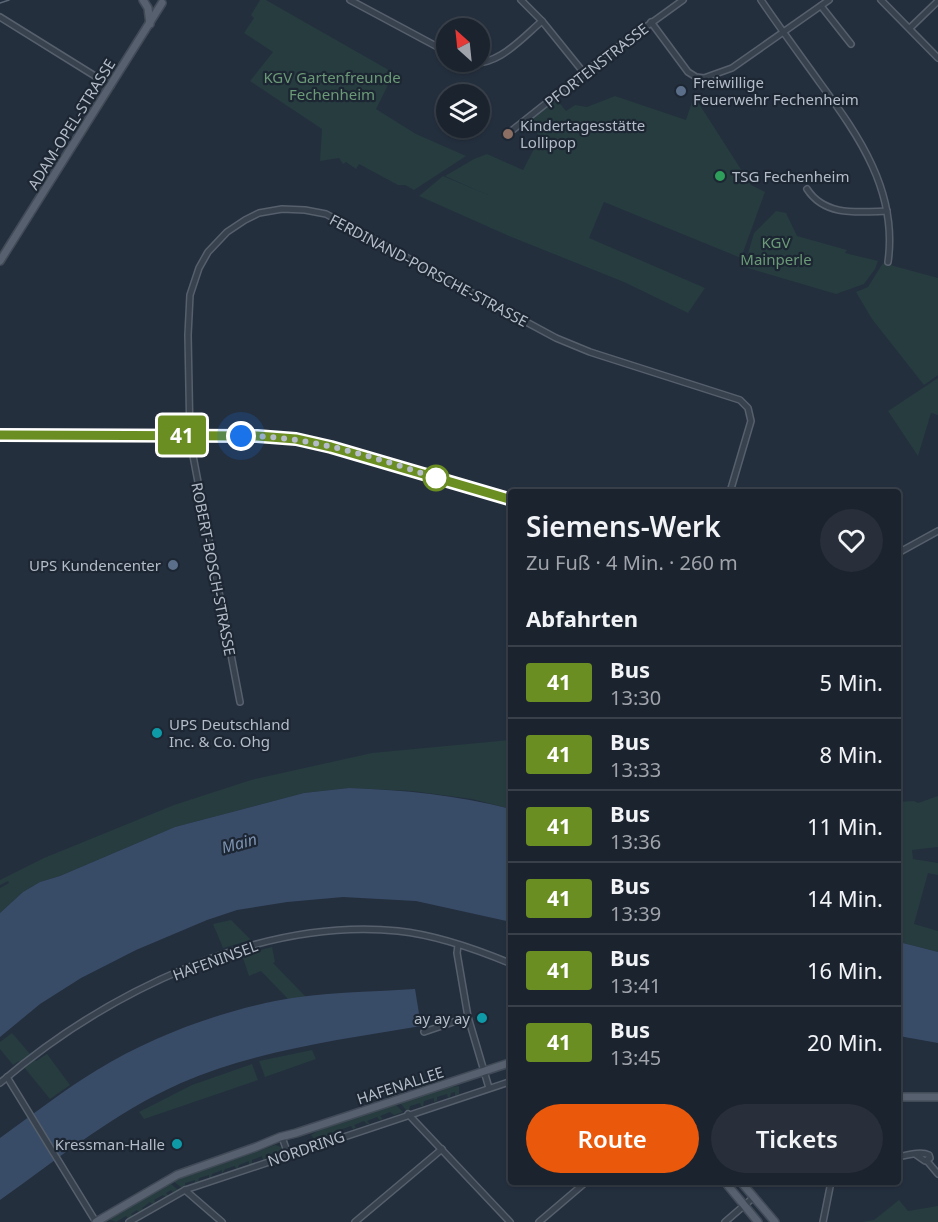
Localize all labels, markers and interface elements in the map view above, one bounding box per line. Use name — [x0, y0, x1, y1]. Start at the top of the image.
north arrow — [436, 18, 490, 72]
map controls — [436, 18, 490, 138]
street label: PFORTENSTRASSE — [540, 18, 652, 112]
street label: ADAM-OPEL-STRASSE — [23, 55, 119, 193]
park label: KGV Gartenfreunde Fechenheim — [263, 67, 401, 104]
place label: Freiwillige Feuerwehr Fechenheim — [693, 72, 859, 109]
button: layers — [436, 84, 490, 138]
marker: Freiwillige Feuerwehr Fechenheim — [674, 84, 688, 98]
place label: Kindertagesstätte Lollipop — [520, 115, 645, 152]
marker: Kindertagesstätte Lollipop — [501, 127, 515, 141]
place label: TSG Fechenheim — [732, 166, 849, 186]
marker: TSG Fechenheim — [713, 169, 727, 183]
street label: FERDINAND-PORSCHE-STRASSE — [326, 209, 532, 331]
park label: KGV Mainperle — [740, 232, 812, 269]
line badge: 41 — [155, 416, 209, 454]
text: 41 — [170, 421, 194, 449]
your location — [226, 421, 256, 451]
unlabelled marker — [423, 465, 449, 491]
street label: ROBERT-BOSCH-STRASSE — [187, 480, 241, 658]
text: Siemens-Werk — [526, 507, 721, 545]
button: heart — [820, 509, 883, 572]
text: Zu Fuß · 4 Min. · 260 m — [526, 549, 738, 576]
place label: UPS Kundencenter — [29, 555, 161, 575]
marker: UPS Kundencenter — [166, 558, 180, 572]
text: Abfahrten — [526, 603, 638, 633]
text: Bus — [610, 654, 650, 684]
text: 5 Min. — [820, 667, 883, 697]
text: 41 — [547, 668, 571, 696]
text: 13:30 — [610, 684, 661, 711]
place label: UPS Deutschland Inc. & Co. Ohg — [169, 714, 290, 751]
marker: UPS Deutschland Inc. & Co. Ohg — [150, 726, 164, 740]
text: Bus — [610, 726, 650, 756]
text: 8 Min. — [820, 739, 883, 769]
text: 41 — [547, 740, 571, 768]
text: 13:33 — [610, 756, 661, 783]
text: Bus — [610, 798, 650, 828]
text: 11 Min. — [807, 811, 883, 841]
text: 41 — [547, 812, 571, 840]
water label: Main — [219, 828, 259, 858]
text: 13:36 — [610, 828, 661, 855]
text: Bus — [610, 870, 650, 900]
text: 14 Min. — [807, 883, 883, 913]
text: 41 — [547, 884, 571, 912]
text: 13:39 — [610, 900, 661, 927]
street label: HAFENINSEL — [170, 935, 260, 985]
text: Bus — [610, 942, 650, 972]
text: 16 Min. — [807, 955, 883, 985]
text: 41 — [547, 956, 571, 984]
text: 13:41 — [610, 972, 661, 999]
place label: ay ay ay — [414, 1008, 470, 1028]
marker: ay ay ay — [475, 1011, 489, 1025]
text: Bus — [610, 1014, 650, 1044]
text: 20 Min. — [807, 1027, 883, 1057]
text: 41 — [547, 1028, 571, 1056]
text: 13:45 — [610, 1044, 661, 1071]
street label: HAFENALLEE — [354, 1062, 446, 1108]
button: Route — [526, 1104, 699, 1173]
button: Tickets — [711, 1104, 883, 1173]
street label: NORDRING — [265, 1125, 347, 1171]
place label: Kressman-Halle — [55, 1134, 165, 1154]
marker: Kressman-Halle — [170, 1137, 184, 1151]

